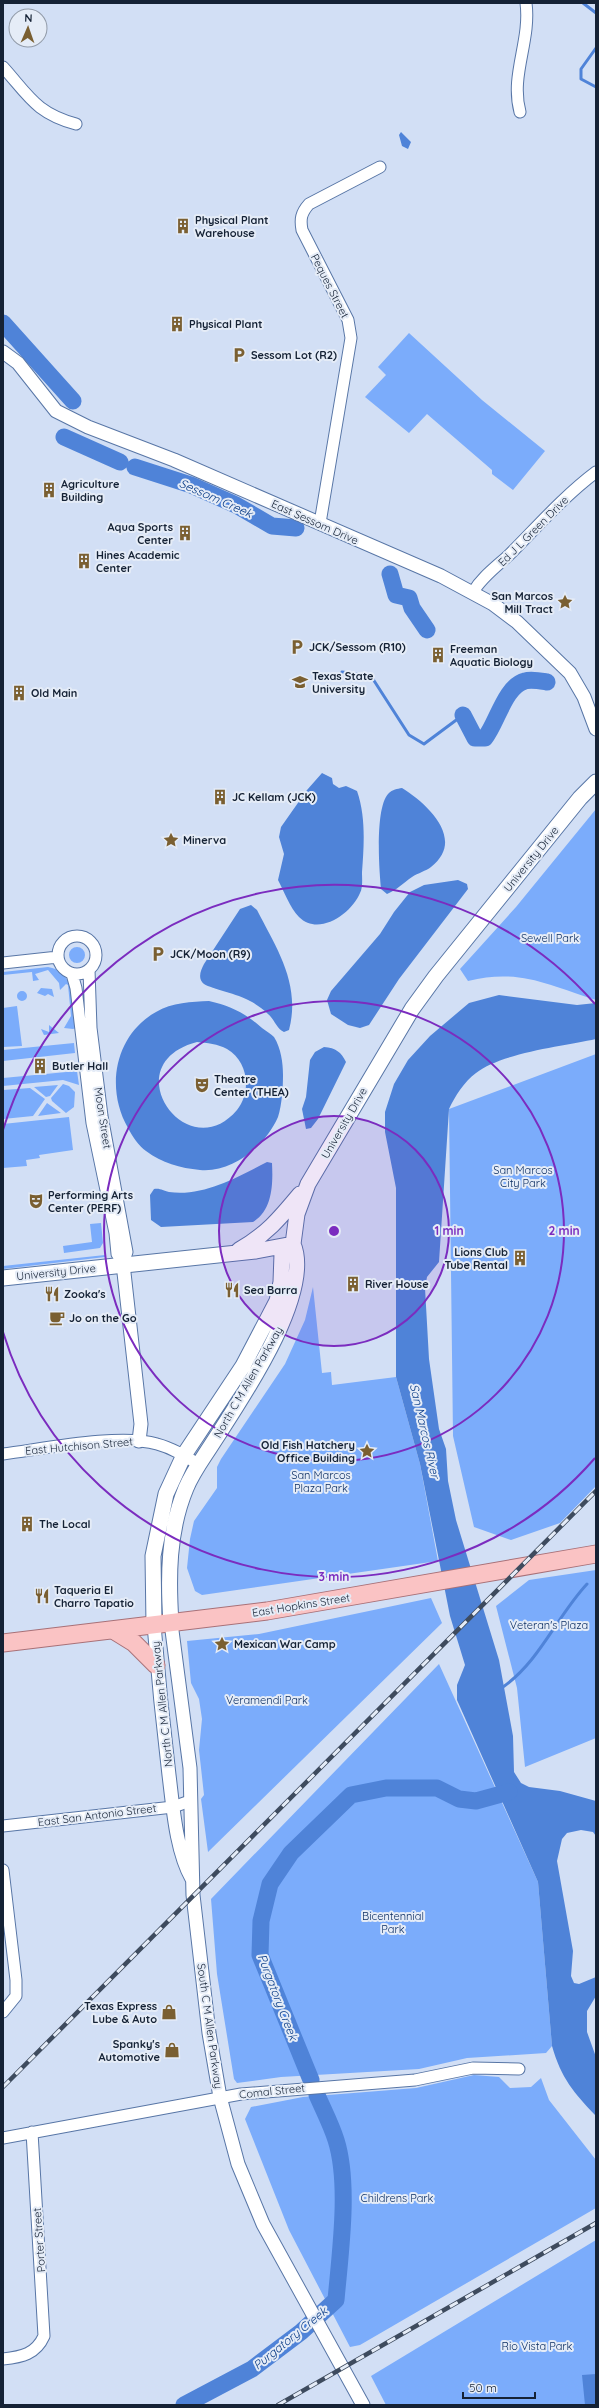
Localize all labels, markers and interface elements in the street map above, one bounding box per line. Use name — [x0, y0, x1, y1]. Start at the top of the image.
north arrow — [8, 8, 48, 48]
text: N — [24, 11, 33, 25]
place label: Physical Plant Warehouse — [195, 213, 269, 240]
building icon: Physical Plant Warehouse — [174, 217, 192, 235]
street label: Peques Street — [308, 252, 352, 321]
building icon: Physical Plant — [168, 315, 186, 333]
place label: Physical Plant — [189, 317, 263, 331]
parking icon: Sessom Lot (R2) — [230, 346, 248, 364]
place label: Sessom Lot (R2) — [251, 348, 337, 362]
water label: Sessom Creek — [177, 475, 256, 521]
place label: Agriculture Building — [61, 477, 120, 504]
building icon: Agriculture Building — [40, 481, 58, 499]
street label: Ed J L Green Drive — [495, 493, 571, 569]
street label: East Sessom Drive — [269, 497, 361, 547]
place label: Aqua Sports Center — [107, 520, 173, 547]
building icon: Aqua Sports Center — [176, 524, 194, 542]
place label: Hines Academic Center — [96, 548, 180, 575]
building icon: Hines Academic Center — [75, 552, 93, 570]
place label: San Marcos Mill Tract — [492, 589, 553, 616]
place icon: San Marcos Mill Tract — [556, 593, 574, 611]
parking icon: JCK/Sessom (R10) — [288, 638, 306, 656]
place label: JCK/Sessom (R10) — [309, 640, 406, 654]
place label: Freeman Aquatic Biology — [450, 642, 533, 669]
building icon: Freeman Aquatic Biology — [429, 646, 447, 664]
place label: Texas State University — [312, 669, 374, 696]
school or university icon: Texas State University — [291, 673, 309, 691]
building icon: Old Main — [10, 684, 28, 702]
place label: Old Main — [31, 686, 77, 700]
building icon: JC Kellam (JCK) — [211, 788, 229, 806]
place label: JC Kellam (JCK) — [232, 790, 316, 804]
street label: University Drive — [500, 824, 562, 894]
place icon: Minerva — [162, 831, 180, 849]
place label: Minerva — [183, 833, 226, 847]
park label: Sewell Park — [521, 931, 579, 945]
parking icon: JCK/Moon (R9) — [149, 945, 167, 963]
place label: JCK/Moon (R9) — [170, 947, 251, 961]
building icon: Butler Hall — [31, 1057, 49, 1075]
place label: Butler Hall — [52, 1059, 108, 1073]
place label: Theatre Center (THEA) — [214, 1072, 289, 1099]
theatre icon: Theatre Center (THEA) — [193, 1076, 211, 1094]
street label: University Drive — [318, 1085, 370, 1161]
street label: Moon Street — [91, 1086, 115, 1150]
park label: San Marcos City Park — [493, 1163, 553, 1190]
place label: Performing Arts Center (PERF) — [48, 1188, 133, 1215]
theatre icon: Performing Arts Center (PERF) — [27, 1192, 45, 1210]
text: 1 min — [434, 1223, 464, 1238]
text: 2 min — [548, 1223, 580, 1238]
centre of rings — [327, 1224, 341, 1238]
place label: Lions Club Tube Rental — [445, 1245, 508, 1272]
building icon: Lions Club Tube Rental — [511, 1249, 529, 1267]
street label: University Drive — [16, 1261, 96, 1283]
building icon: River House — [344, 1275, 362, 1293]
place label: River House — [365, 1277, 429, 1291]
restaurant icon: Sea Barra — [223, 1281, 241, 1299]
place label: Sea Barra — [244, 1283, 298, 1297]
restaurant icon: Zooka's — [43, 1285, 61, 1303]
place label: Zooka's — [64, 1287, 106, 1301]
cafe icon: Jo on the Go — [48, 1309, 66, 1327]
place label: Jo on the Go — [69, 1311, 137, 1325]
street label: North C M Allen Parkway — [210, 1324, 286, 1440]
water label: San Marcos River — [407, 1382, 443, 1481]
street label: East Hutchison Street — [25, 1434, 134, 1458]
place label: Old Fish Hatchery Office Building — [261, 1438, 355, 1465]
place icon: Old Fish Hatchery Office Building — [358, 1442, 376, 1460]
park label: San Marcos Plaza Park — [291, 1468, 351, 1495]
building icon: The Local — [18, 1515, 36, 1533]
place label: The Local — [39, 1517, 91, 1531]
text: 3 min — [319, 1569, 349, 1584]
place label: Taqueria El Charro Tapatio — [54, 1583, 134, 1610]
restaurant icon: Taqueria El Charro Tapatio — [33, 1587, 51, 1605]
street label: East Hopkins Street — [251, 1590, 351, 1620]
park label: Veteran's Plaza — [510, 1618, 588, 1632]
place icon: Mexican War Camp — [213, 1635, 231, 1653]
place label: Mexican War Camp — [234, 1637, 336, 1651]
street label: North C M Allen Parkway — [148, 1640, 176, 1768]
park label: Veramendi Park — [226, 1693, 308, 1707]
street label: East San Antonio Street — [37, 1801, 157, 1829]
park label: Bicentennial Park — [362, 1909, 424, 1936]
water label: Purgatory Creek — [255, 1952, 302, 2044]
street label: South C M Allen Parkway — [194, 1962, 226, 2090]
place label: Texas Express Lube & Auto — [84, 1999, 157, 2026]
shop icon: Texas Express Lube & Auto — [160, 2003, 178, 2021]
place label: Spanky's Automotive — [99, 2037, 161, 2064]
shop icon: Spanky's Automotive — [163, 2041, 181, 2059]
street label: Comal Street — [238, 2081, 306, 2101]
park label: Childrens Park — [361, 2191, 434, 2205]
street label: Porter Street — [30, 2207, 48, 2273]
water label: Purgatory Creek — [250, 2302, 331, 2373]
park label: Rio Vista Park — [502, 2339, 573, 2353]
scale bar — [463, 2374, 535, 2400]
text: 50 m — [469, 2380, 497, 2395]

